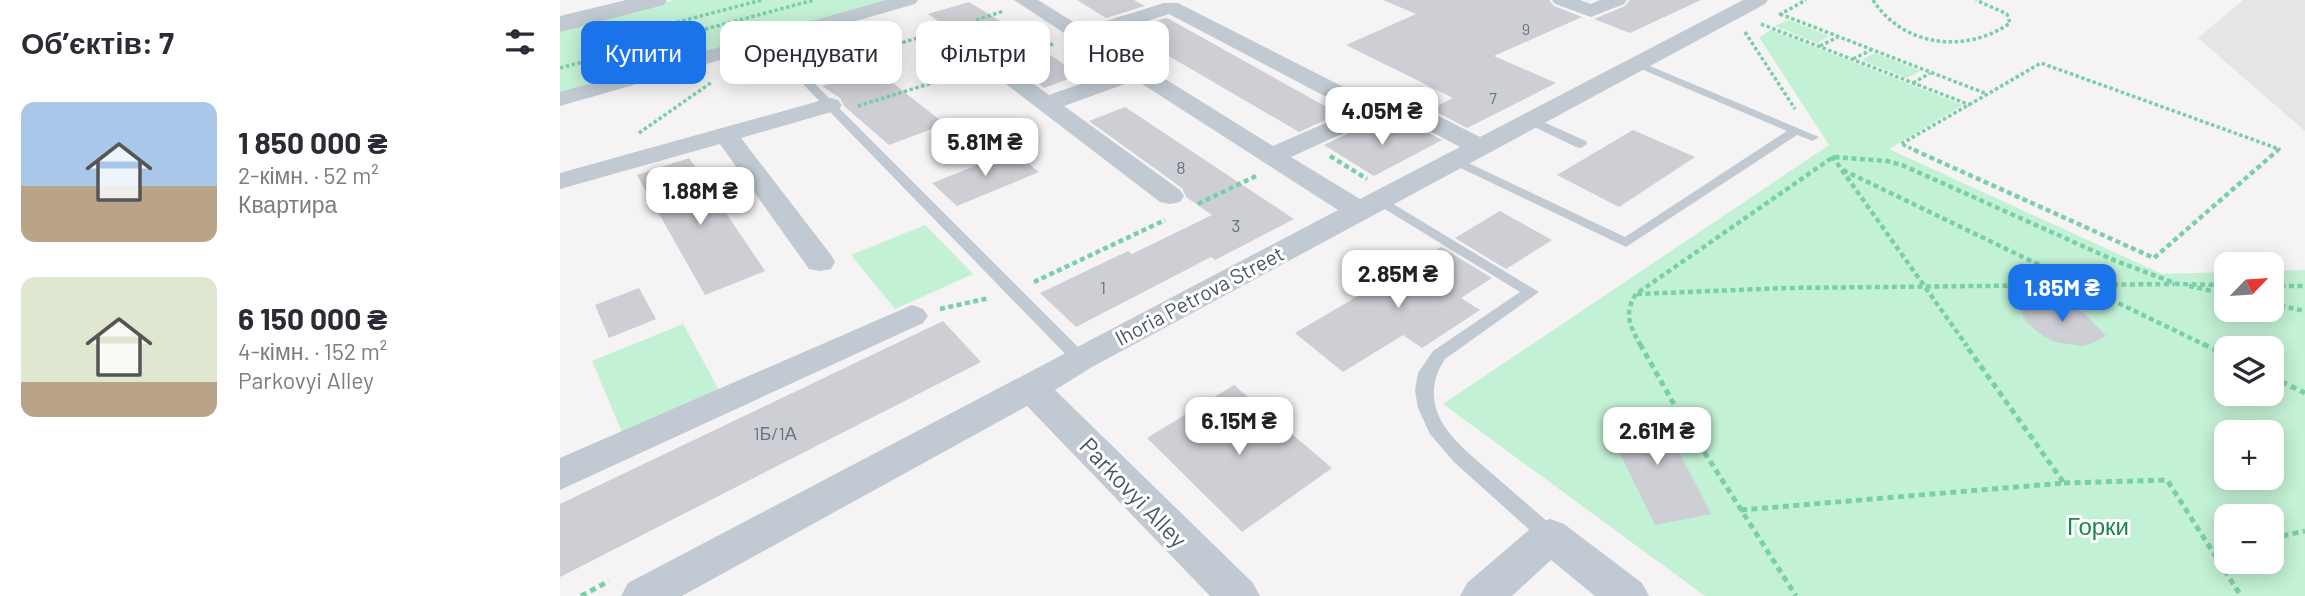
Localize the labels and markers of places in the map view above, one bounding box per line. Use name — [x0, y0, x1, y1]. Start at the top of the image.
pin: 4.05M ₴ — [1317, 88, 1447, 147]
pin: 5.81M ₴ — [920, 118, 1050, 178]
pin: 1.88M ₴ — [635, 168, 765, 227]
pin: 2.85M ₴ — [1333, 250, 1463, 310]
pin: 1.85M ₴ — [1997, 264, 2127, 324]
pin: 6.15M ₴ — [1174, 398, 1304, 457]
pin: 2.61M ₴ — [1592, 407, 1722, 467]

